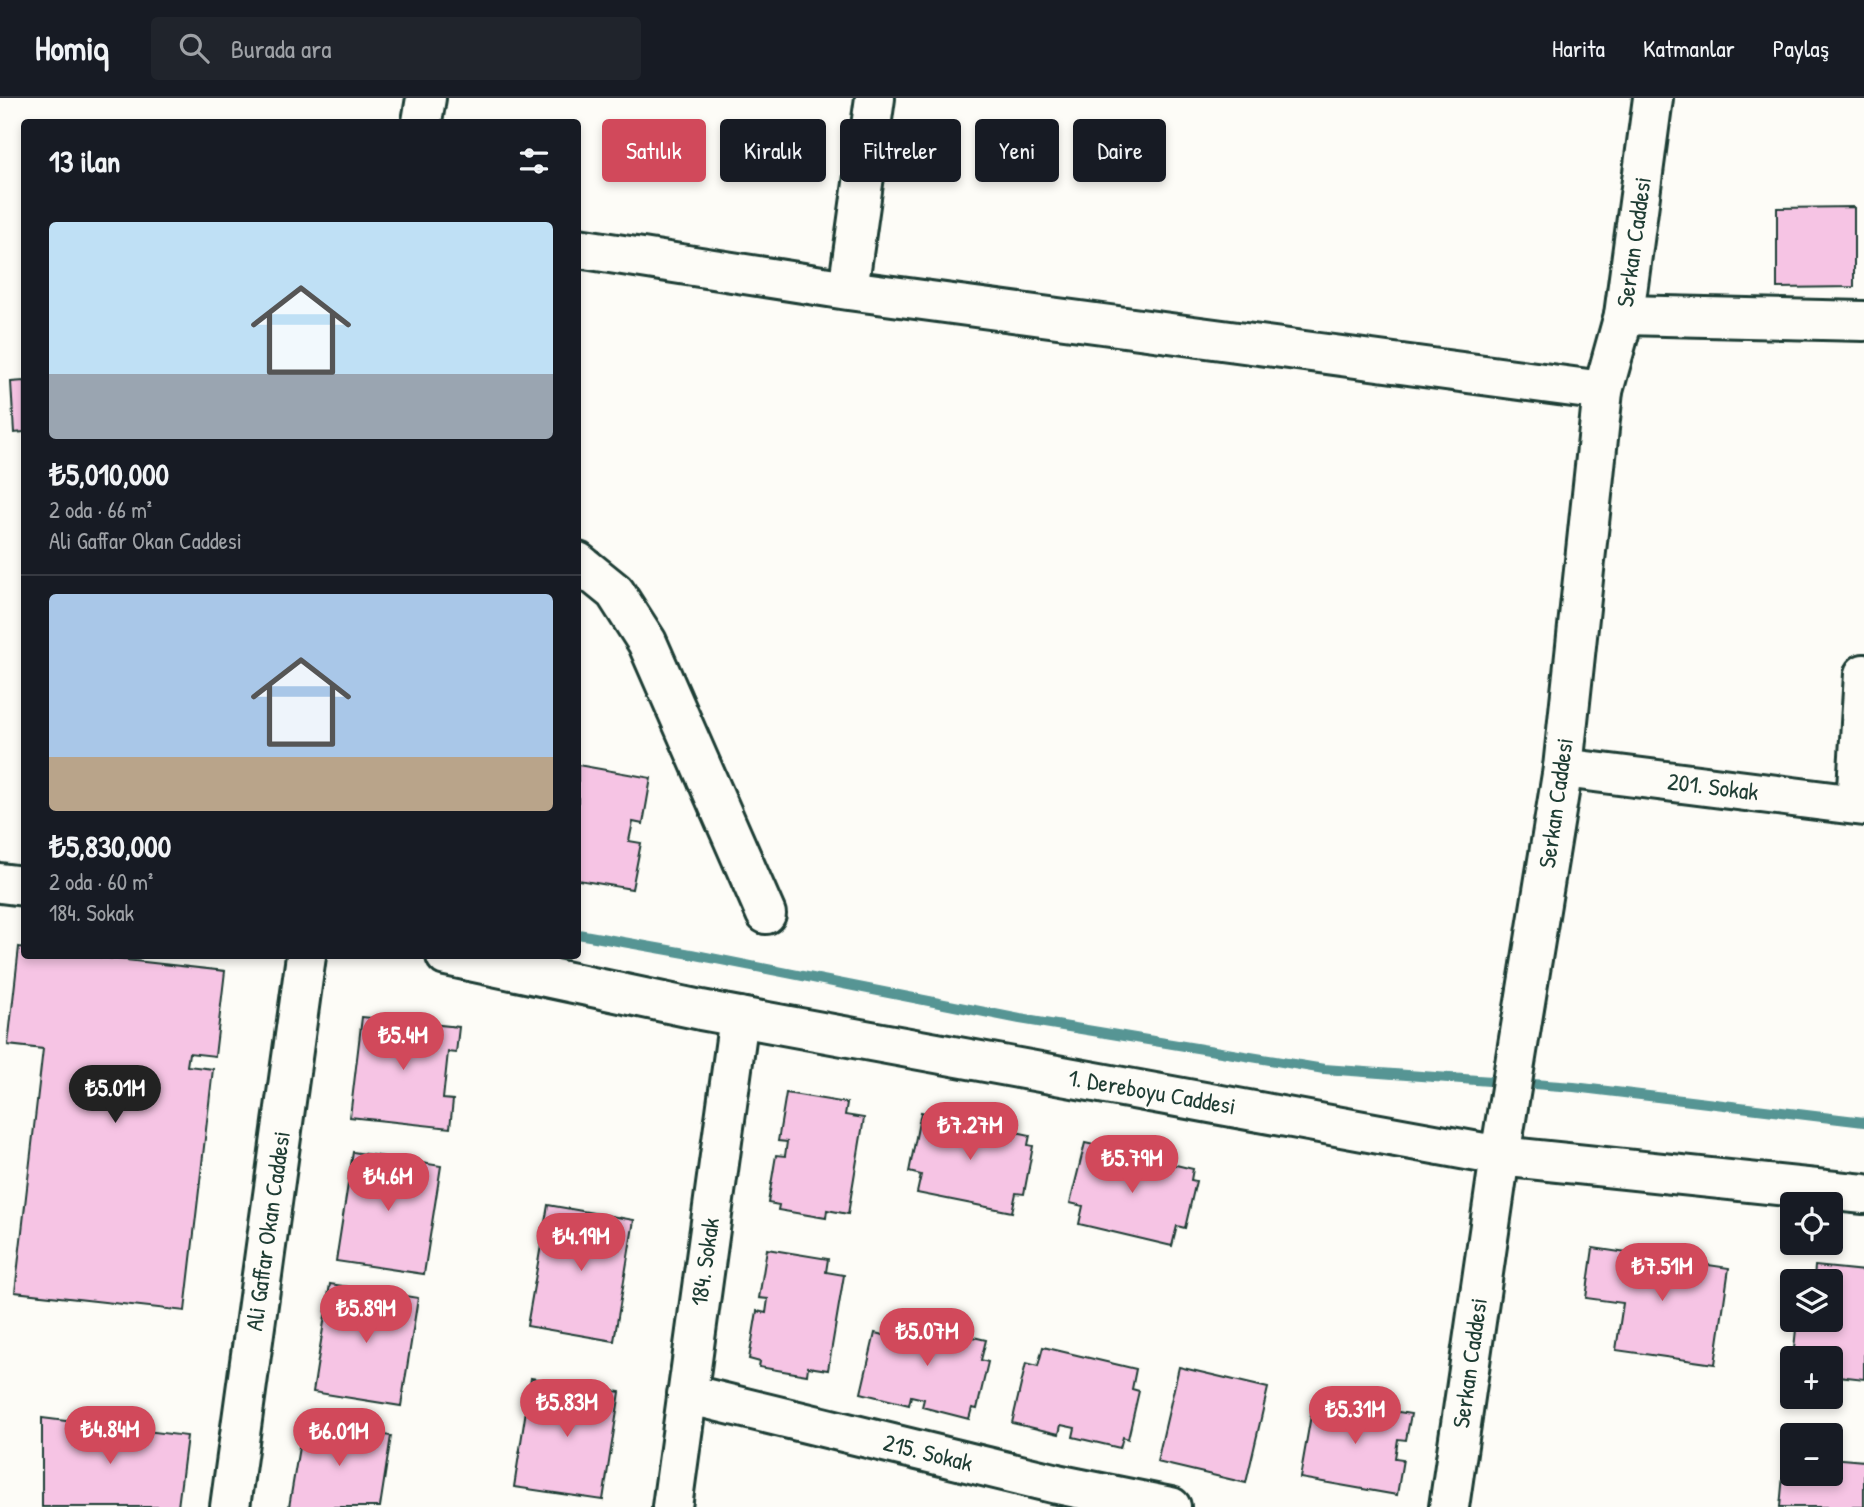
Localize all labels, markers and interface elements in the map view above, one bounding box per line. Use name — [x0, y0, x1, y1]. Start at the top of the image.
search box — [151, 17, 641, 80]
text: Homiq — [35, 26, 109, 70]
icon: search — [175, 29, 213, 67]
text: Burada ara — [231, 31, 331, 66]
text: Harita — [1552, 32, 1605, 64]
text: Katmanlar — [1643, 32, 1735, 64]
text: Paylaş — [1773, 32, 1829, 64]
chip: Satılık — [602, 119, 706, 182]
chip: Kiralık — [720, 119, 826, 182]
chip: Filtreler — [840, 119, 961, 182]
chip: Yeni — [975, 119, 1059, 182]
chip: Daire — [1073, 119, 1166, 182]
text: 13 ilan — [49, 141, 120, 181]
icon: filters — [515, 142, 553, 180]
street label: Serkan Caddesi — [1608, 175, 1658, 309]
icon: home — [238, 267, 364, 393]
text: ₺5,010,000 — [49, 454, 169, 494]
text: 2 oda · 66 m² — [49, 494, 152, 525]
text: Ali Gaffar Okan Caddesi — [49, 525, 242, 556]
icon: home — [238, 639, 364, 765]
street label: Serkan Caddesi — [1530, 736, 1580, 870]
street label: 201. Sokak — [1666, 765, 1760, 807]
text: ₺5,830,000 — [49, 826, 171, 866]
text: 2 oda · 60 m² — [49, 866, 153, 897]
text: 184. Sokak — [49, 897, 134, 928]
pin: ₺5.4M — [354, 1012, 452, 1072]
text: ₺5.4M — [378, 1019, 428, 1050]
street label: 1. Dereboyu Caddesi — [1066, 1061, 1238, 1121]
pin: ₺5.01M — [58, 1066, 172, 1125]
text: ₺5.01M — [85, 1072, 145, 1103]
pin: ₺7.27M — [913, 1102, 1027, 1162]
text: ₺7.27M — [937, 1109, 1003, 1140]
street label: Ali Gaffar Okan Caddesi — [237, 1129, 297, 1333]
pin: ₺5.79M — [1075, 1136, 1189, 1195]
text: ₺5.79M — [1101, 1142, 1163, 1173]
pin: ₺4.6M — [339, 1154, 437, 1213]
text: ₺4.6M — [363, 1160, 413, 1191]
map controls — [1780, 1192, 1843, 1486]
button: locate — [1780, 1192, 1843, 1255]
pin: ₺4.19M — [524, 1214, 638, 1273]
street label: 184. Sokak — [682, 1216, 726, 1308]
text: ₺4.19M — [552, 1220, 610, 1251]
pin: ₺7.51M — [1605, 1244, 1719, 1303]
text: ₺7.51M — [1631, 1250, 1693, 1281]
button: layers — [1780, 1269, 1843, 1332]
pin: ₺5.89M — [309, 1286, 423, 1345]
text: ₺5.89M — [336, 1292, 396, 1323]
street label: Serkan Caddesi — [1444, 1296, 1494, 1430]
pin: ₺5.07M — [870, 1308, 984, 1368]
text: ₺5.07M — [895, 1315, 959, 1346]
button: + — [1780, 1346, 1843, 1409]
pin: ₺5.83M — [510, 1380, 624, 1439]
text: ₺5.83M — [536, 1386, 598, 1417]
pin: ₺5.31M — [1298, 1386, 1412, 1446]
text: ₺5.31M — [1325, 1393, 1385, 1424]
pin: ₺4.84M — [53, 1406, 167, 1466]
pin: ₺6.01M — [282, 1408, 396, 1468]
text: ₺4.84M — [81, 1413, 139, 1444]
text: ₺6.01M — [309, 1415, 369, 1446]
button: − — [1780, 1423, 1843, 1486]
street label: 215. Sokak — [880, 1426, 976, 1479]

